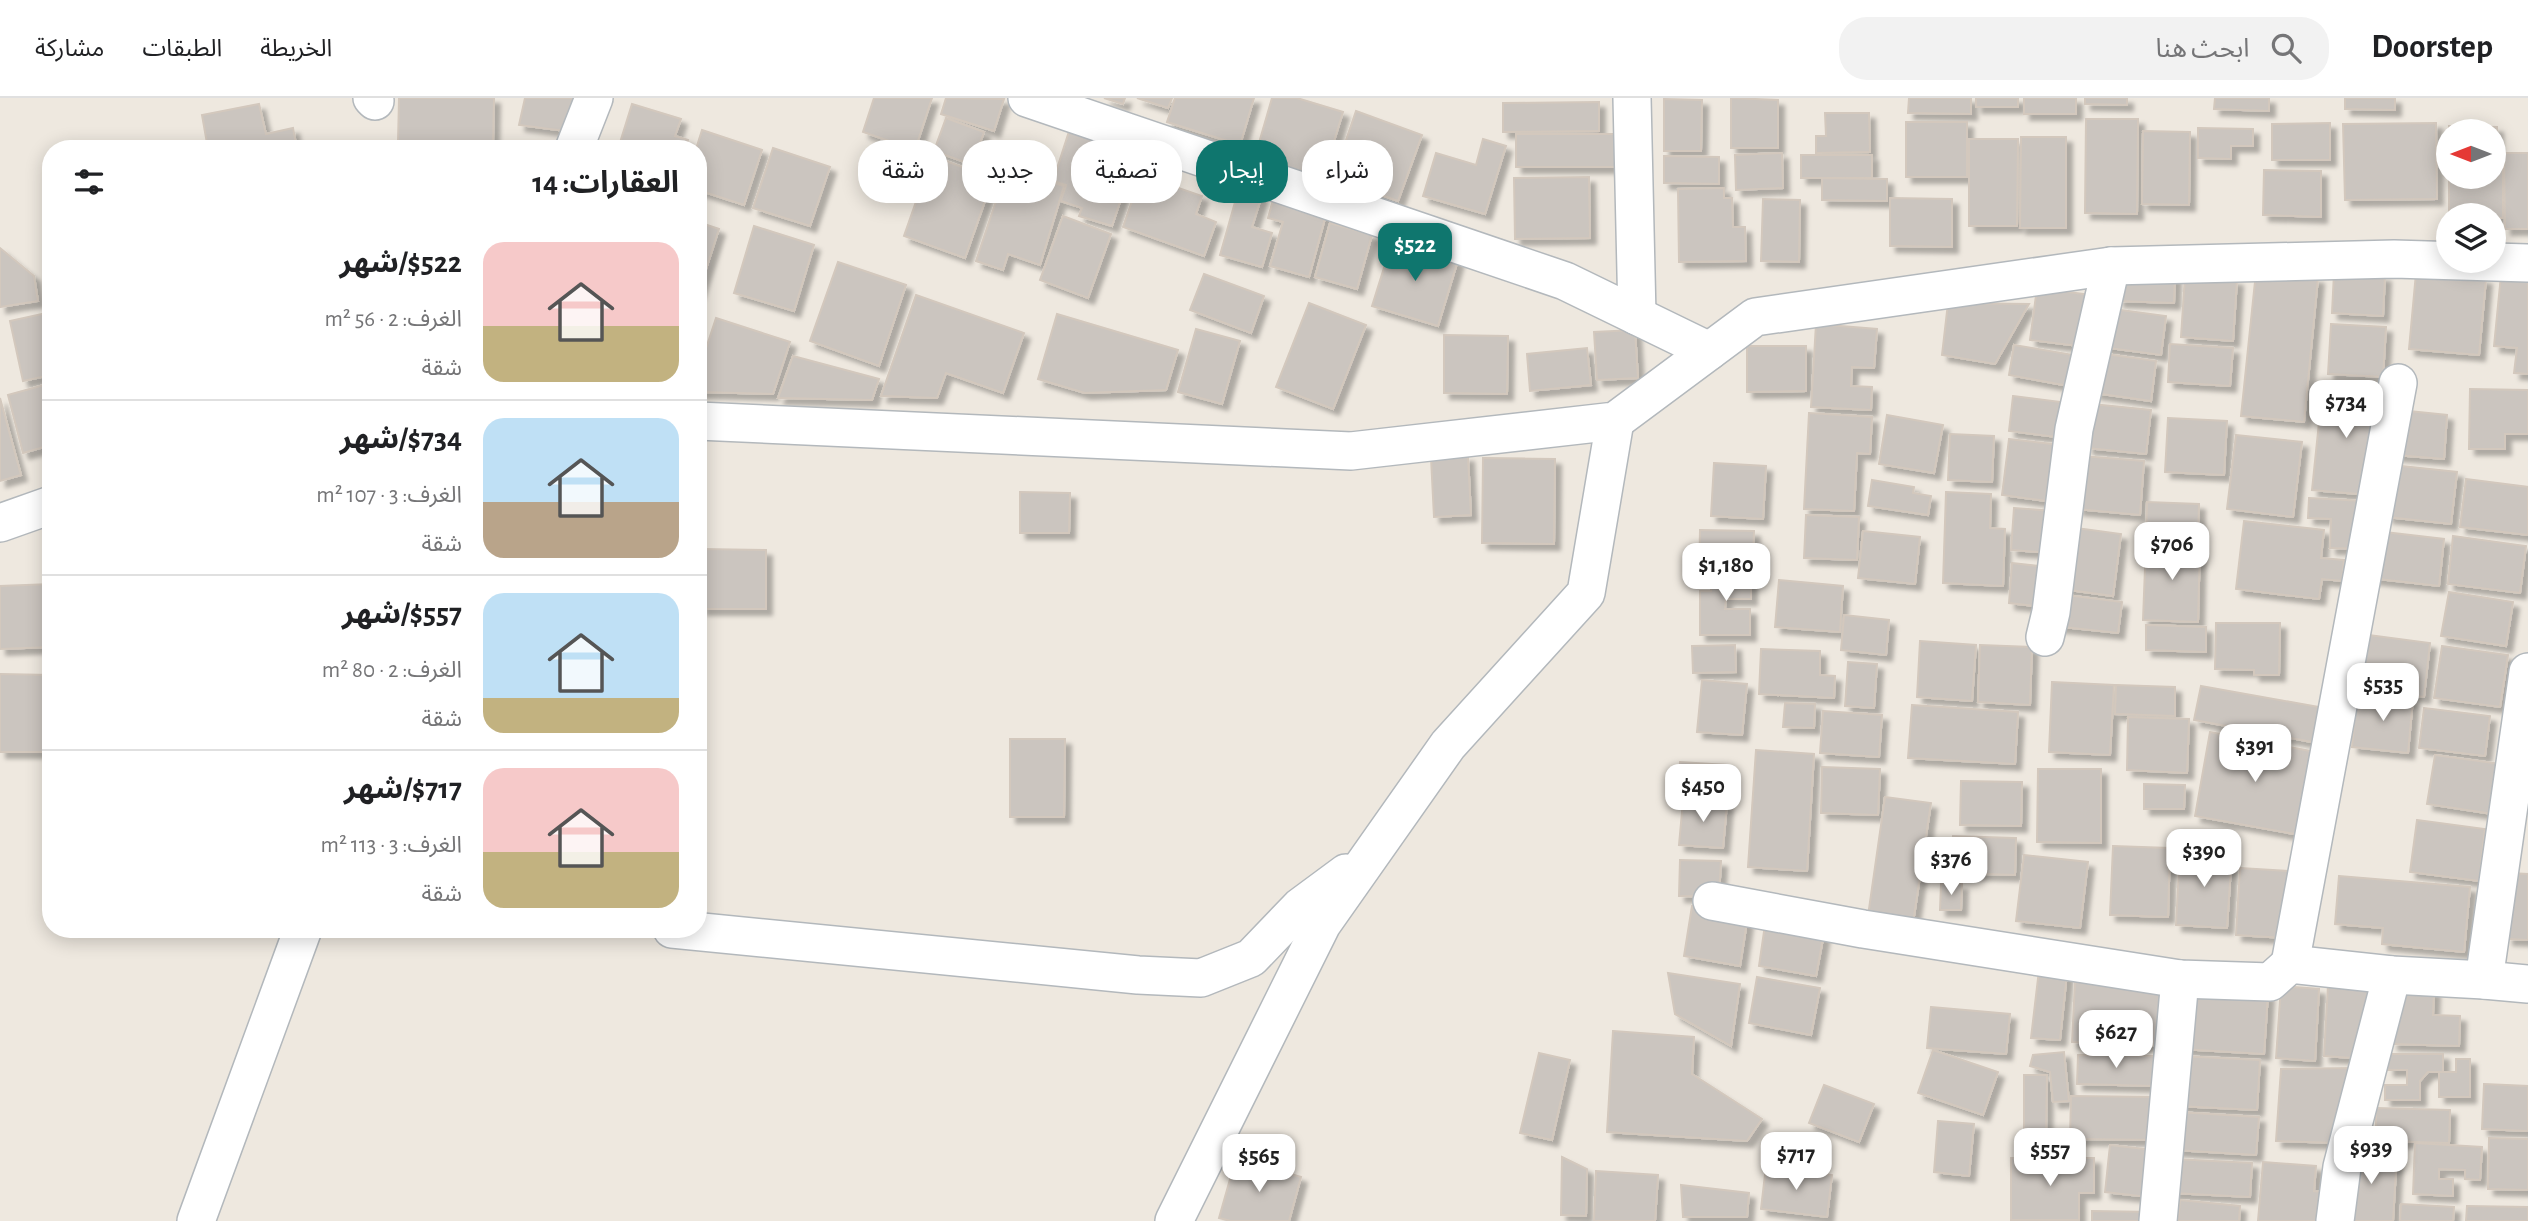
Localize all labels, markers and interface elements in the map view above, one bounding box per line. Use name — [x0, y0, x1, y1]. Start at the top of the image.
search box — [1839, 17, 2329, 80]
icon: search — [2267, 29, 2305, 67]
text: Doorstep — [2371, 31, 2493, 64]
text: ابحث هنا — [2155, 36, 2249, 62]
text: مشاركة — [35, 37, 104, 61]
text: الطبقات — [142, 37, 222, 61]
text: الخريطة — [260, 37, 332, 61]
north arrow — [2436, 119, 2506, 189]
map controls — [2436, 119, 2506, 273]
chip: شقة — [858, 140, 948, 203]
chip: جديد — [962, 140, 1057, 203]
chip: تصفية — [1071, 140, 1182, 203]
chip: إيجار — [1196, 140, 1288, 203]
chip: شراء — [1302, 140, 1393, 203]
icon: filters — [70, 163, 108, 201]
text: العقارات: 14 — [532, 168, 679, 198]
button: layers — [2436, 203, 2506, 273]
pin: $522 — [1374, 223, 1456, 283]
text: $522 — [1394, 234, 1436, 257]
text: $522/شهر — [340, 248, 462, 278]
icon: home — [539, 270, 623, 354]
text: الغرف: 2 · 56 m² — [324, 308, 462, 331]
text: شقة — [421, 357, 462, 380]
pin: $734 — [2305, 380, 2387, 440]
text: $734 — [2325, 391, 2367, 414]
text: $734/شهر — [340, 424, 462, 454]
icon: home — [539, 446, 623, 530]
text: الغرف: 3 · 107 m² — [316, 484, 462, 507]
pin: $706 — [2131, 522, 2213, 582]
text: شقة — [421, 533, 462, 556]
text: $706 — [2150, 533, 2194, 556]
pin: $1,180 — [1669, 544, 1783, 603]
text: $1,180 — [1698, 554, 1754, 577]
text: $557/شهر — [342, 599, 462, 629]
icon: home — [539, 621, 623, 705]
text: الغرف: 2 · 80 m² — [322, 659, 462, 682]
pin: $535 — [2342, 664, 2424, 723]
text: $535 — [2363, 674, 2403, 697]
text: شقة — [421, 708, 462, 731]
pin: $391 — [2214, 724, 2296, 784]
text: $391 — [2235, 735, 2275, 758]
pin: $450 — [1662, 764, 1744, 824]
text: $717/شهر — [344, 774, 462, 804]
text: $450 — [1681, 775, 1725, 798]
icon: home — [539, 796, 623, 880]
pin: $390 — [2163, 830, 2245, 889]
text: الغرف: 3 · 113 m² — [321, 834, 462, 857]
pin: $376 — [1910, 838, 1992, 897]
text: $390 — [2182, 840, 2226, 863]
text: $376 — [1930, 848, 1972, 871]
text: شقة — [421, 883, 462, 906]
pin: $627 — [2075, 1010, 2157, 1070]
text: $627 — [2095, 1021, 2137, 1044]
pin: $939 — [2330, 1126, 2412, 1186]
pin: $557 — [2009, 1128, 2091, 1188]
pin: $717 — [1755, 1132, 1837, 1192]
pin: $565 — [1218, 1134, 1300, 1194]
text: $939 — [2350, 1137, 2392, 1160]
text: $557 — [2030, 1139, 2070, 1162]
text: $717 — [1777, 1143, 1815, 1166]
text: $565 — [1238, 1145, 1280, 1168]

